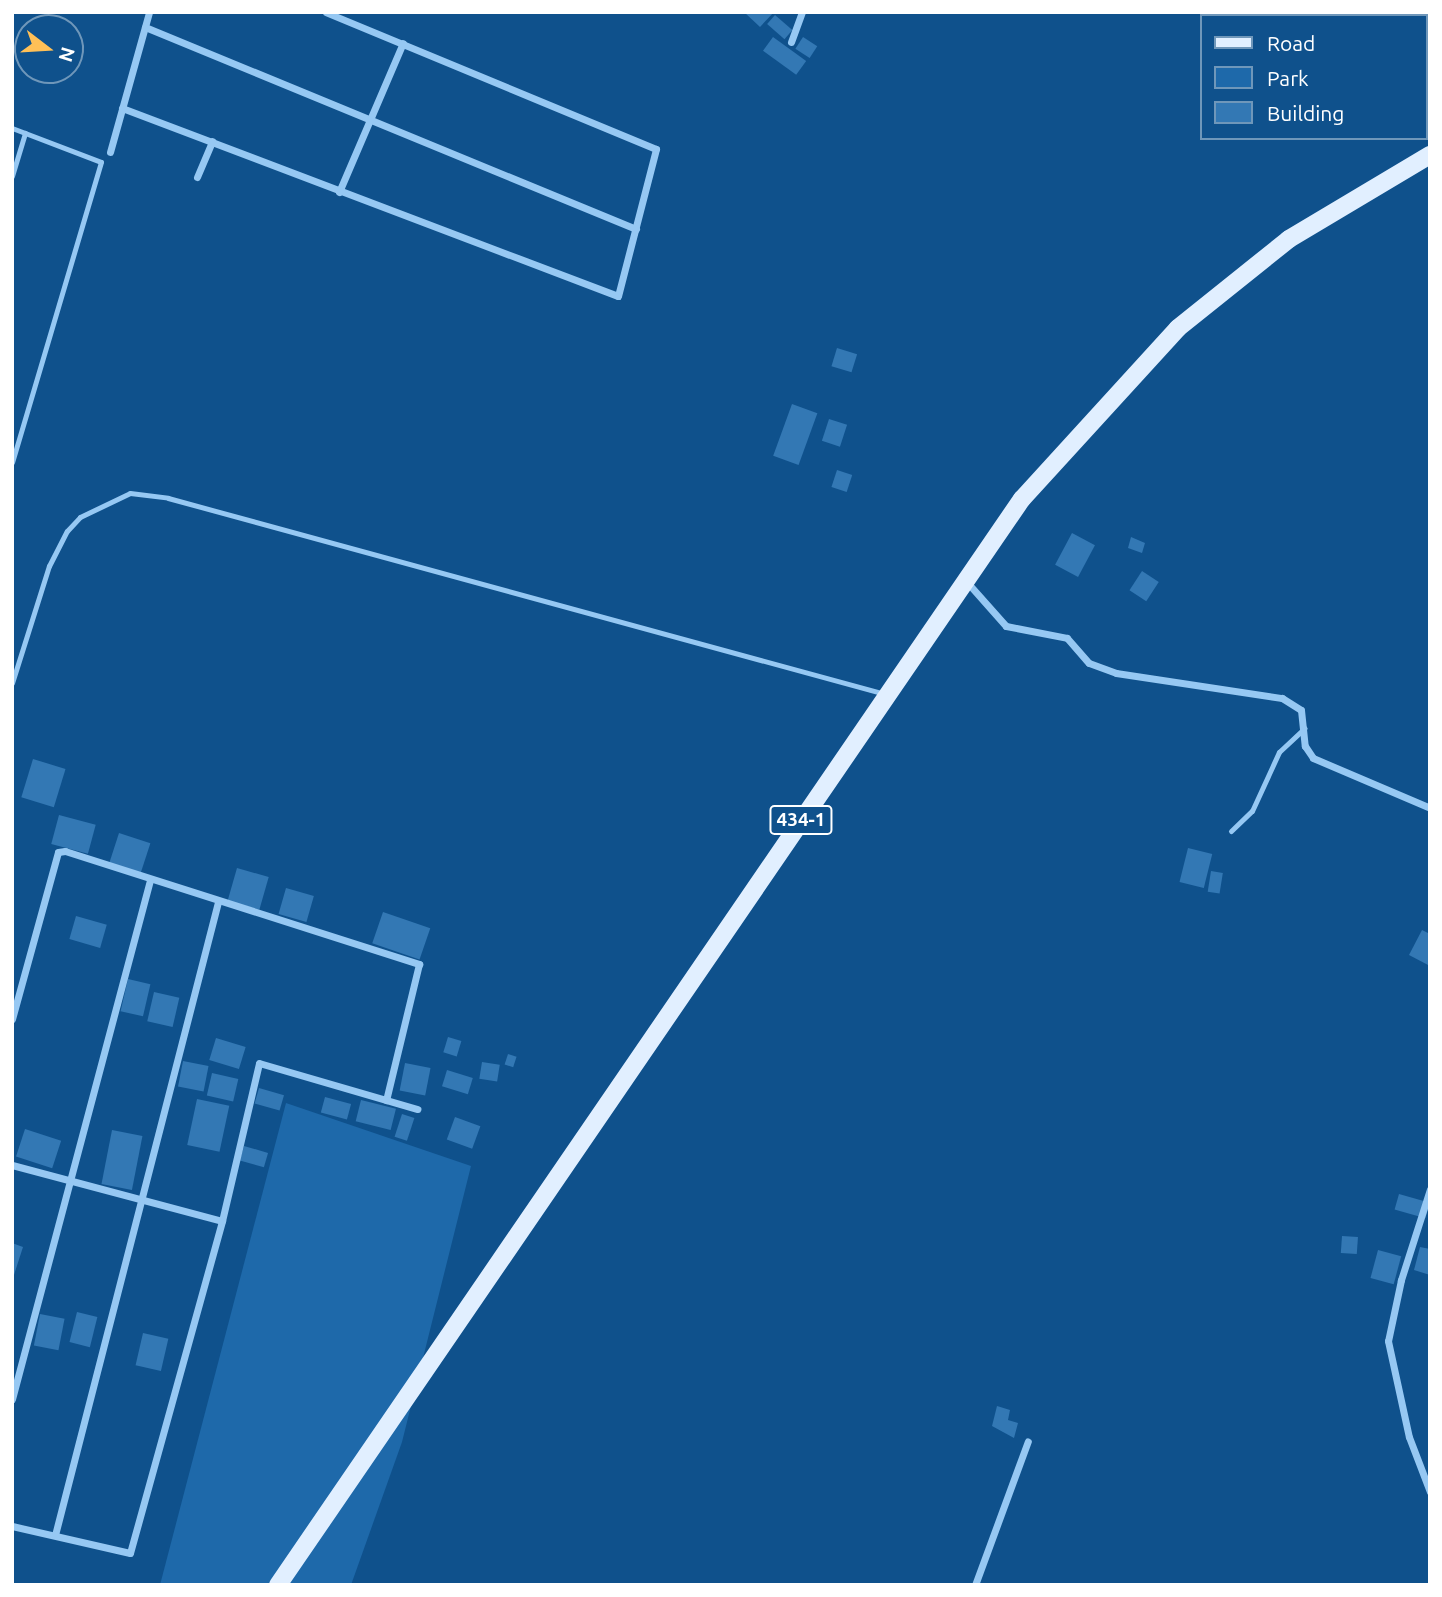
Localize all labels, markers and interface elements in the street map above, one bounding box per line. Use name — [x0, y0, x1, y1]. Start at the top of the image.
north arrow — [14, 14, 84, 84]
legend — [1200, 14, 1428, 140]
text: Road — [1267, 31, 1315, 55]
text: N — [55, 45, 80, 65]
text: Park — [1267, 66, 1309, 90]
text: Building — [1267, 101, 1344, 125]
road number: 434-1 — [768, 804, 834, 835]

